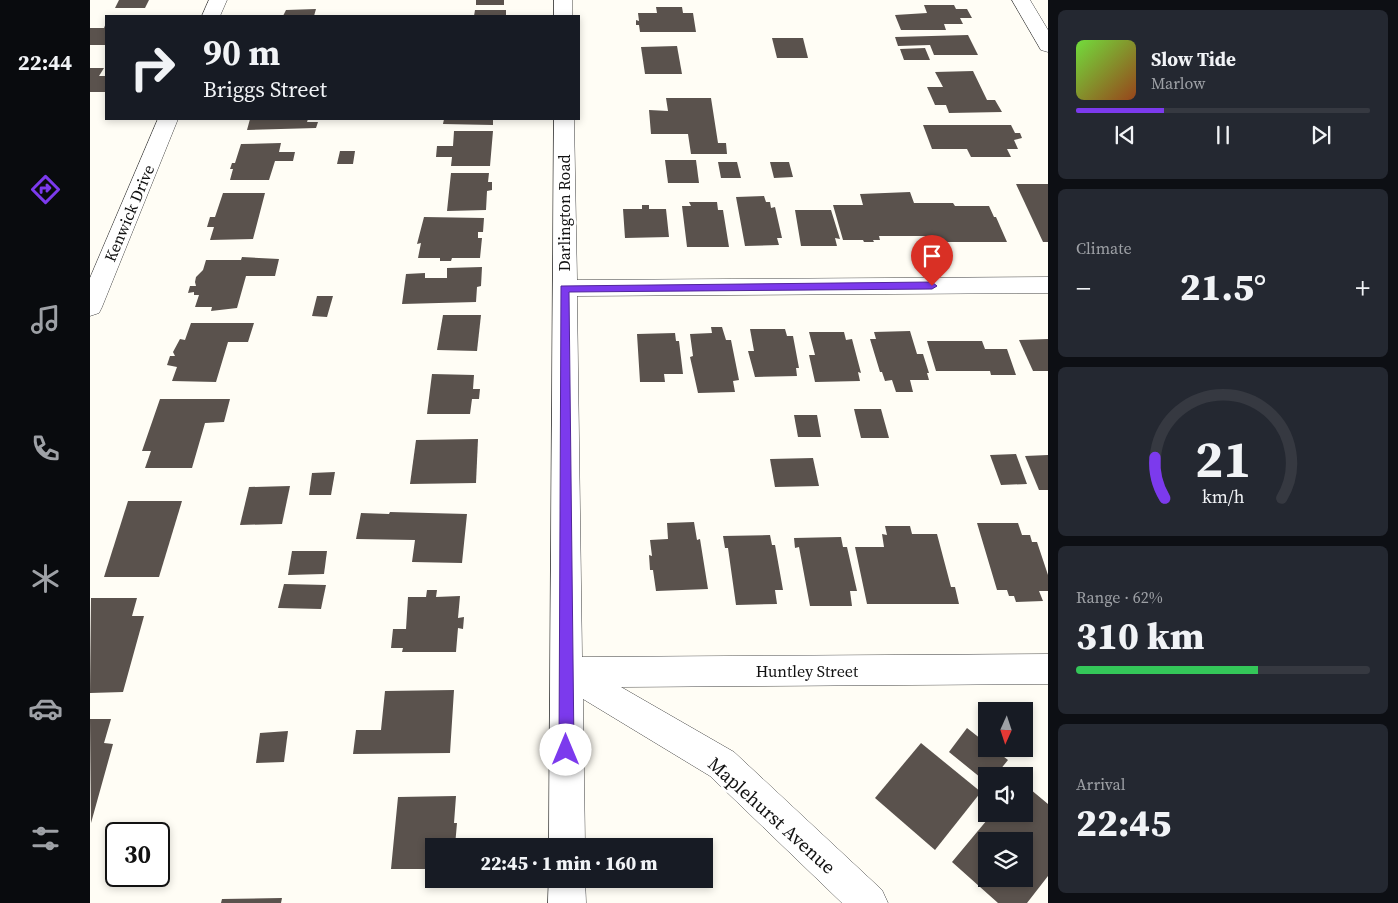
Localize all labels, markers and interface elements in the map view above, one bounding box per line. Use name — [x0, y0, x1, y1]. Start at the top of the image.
text: 90 m — [203, 29, 280, 77]
icon: right — [120, 35, 185, 100]
text: Slow Tide — [1151, 46, 1236, 72]
text: 22:44 — [18, 47, 72, 77]
text: Marlow — [1151, 72, 1206, 94]
text: Briggs Street — [203, 74, 327, 104]
icon: previous — [1111, 121, 1139, 149]
icon: pause — [1209, 121, 1237, 149]
icon: next — [1307, 121, 1335, 149]
street label: Darlington Road — [553, 154, 575, 272]
street label: Kenwick Drive — [99, 161, 159, 265]
icon: directions — [28, 172, 63, 207]
pin — [911, 235, 953, 286]
text: Climate — [1076, 237, 1132, 259]
icon: arrive — [918, 242, 946, 270]
text: 21.5° — [1180, 261, 1266, 313]
text: − — [1076, 269, 1091, 307]
text: + — [1355, 269, 1370, 307]
icon: music — [28, 302, 63, 337]
text: 21 — [1195, 423, 1251, 494]
icon: phone — [28, 431, 63, 466]
text: km/h — [1202, 484, 1245, 509]
icon: climate — [28, 561, 63, 596]
text: Range · 62% — [1076, 586, 1163, 608]
text: 310 km — [1076, 610, 1204, 662]
street label: Huntley Street — [756, 660, 859, 682]
icon: car — [28, 691, 63, 726]
north arrow — [978, 702, 1032, 758]
map controls — [978, 702, 1033, 887]
position arrow — [539, 723, 591, 775]
street label: Maplehurst Avenue — [703, 751, 841, 879]
button: sound — [978, 767, 1033, 822]
text: Arrival — [1076, 773, 1125, 795]
text: 22:45 — [1076, 797, 1171, 849]
icon: filters — [28, 821, 63, 856]
speed limit sign: 30 — [105, 822, 170, 887]
button: layers — [978, 832, 1033, 887]
text: 22:45 · 1 min · 160 m — [480, 850, 658, 876]

